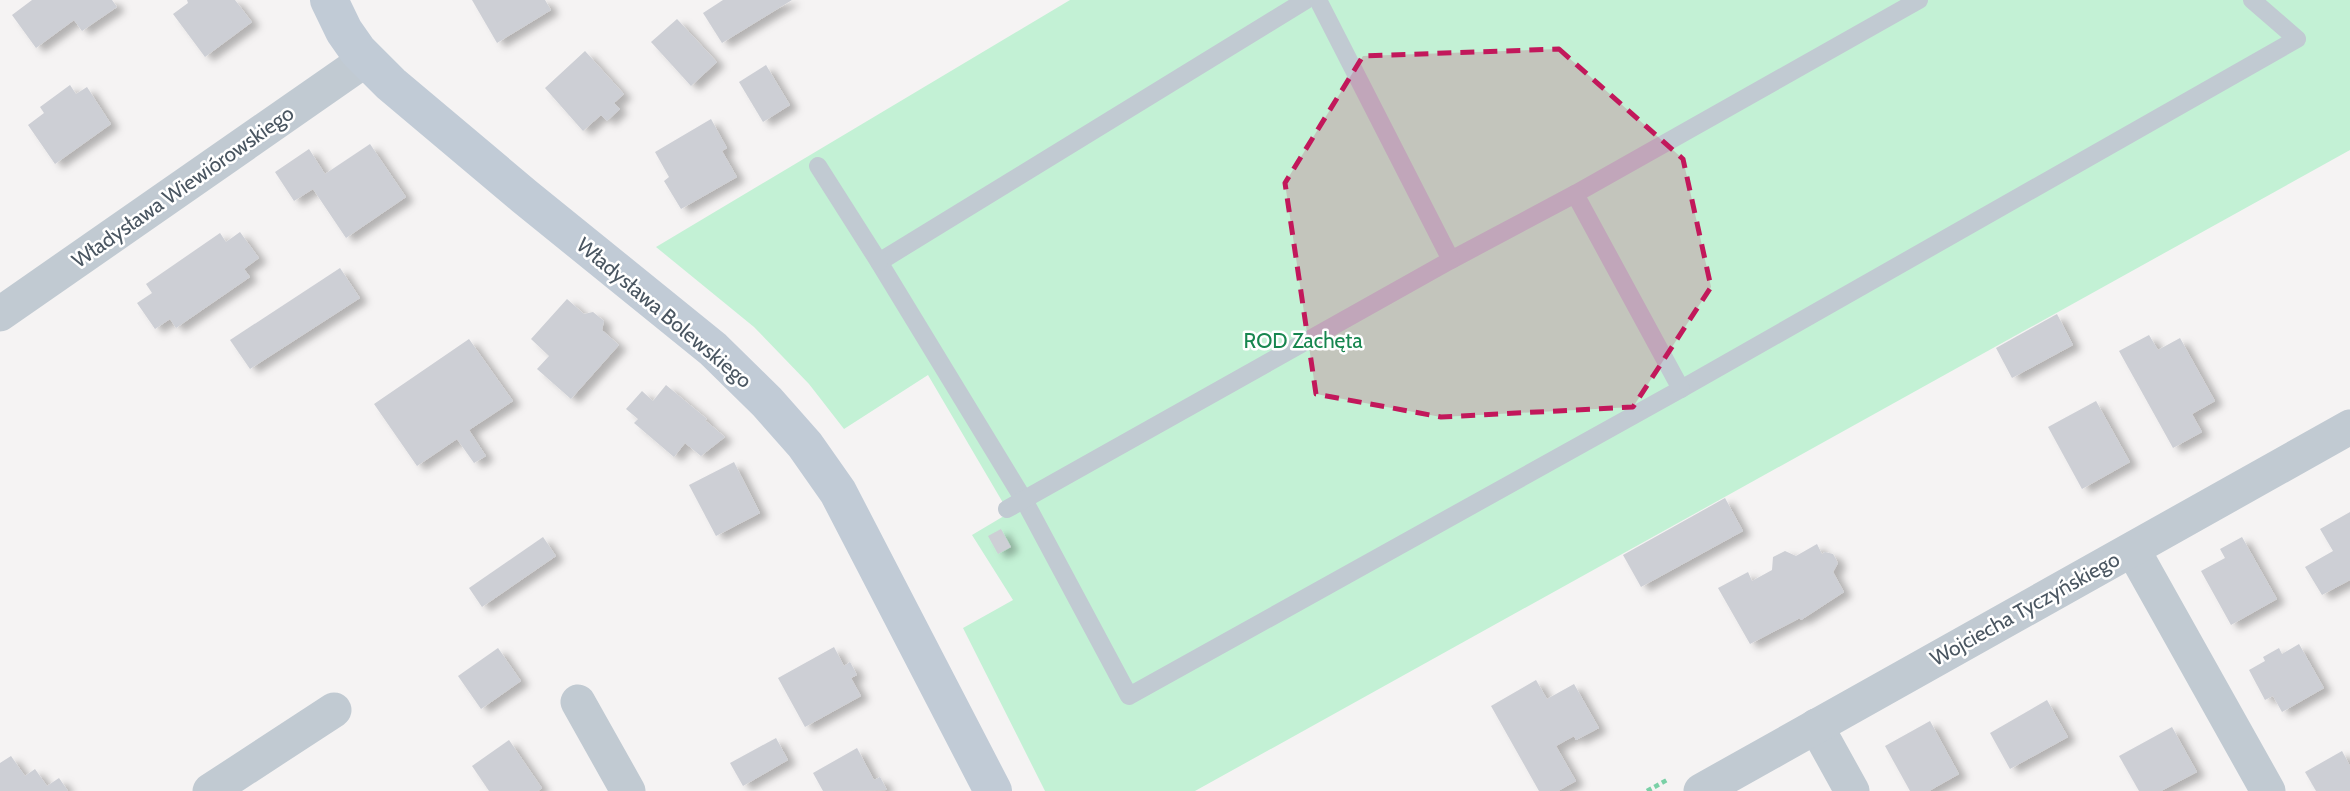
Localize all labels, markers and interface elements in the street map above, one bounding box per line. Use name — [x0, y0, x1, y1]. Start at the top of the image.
street label: Władysława Wiewiórowskiego — [67, 100, 298, 273]
street label: Władysława Bolewskiego — [572, 232, 757, 393]
park label: ROD Zachęta — [1243, 328, 1363, 353]
street label: Wojciecha Tyczyńskiego — [1926, 546, 2124, 672]

